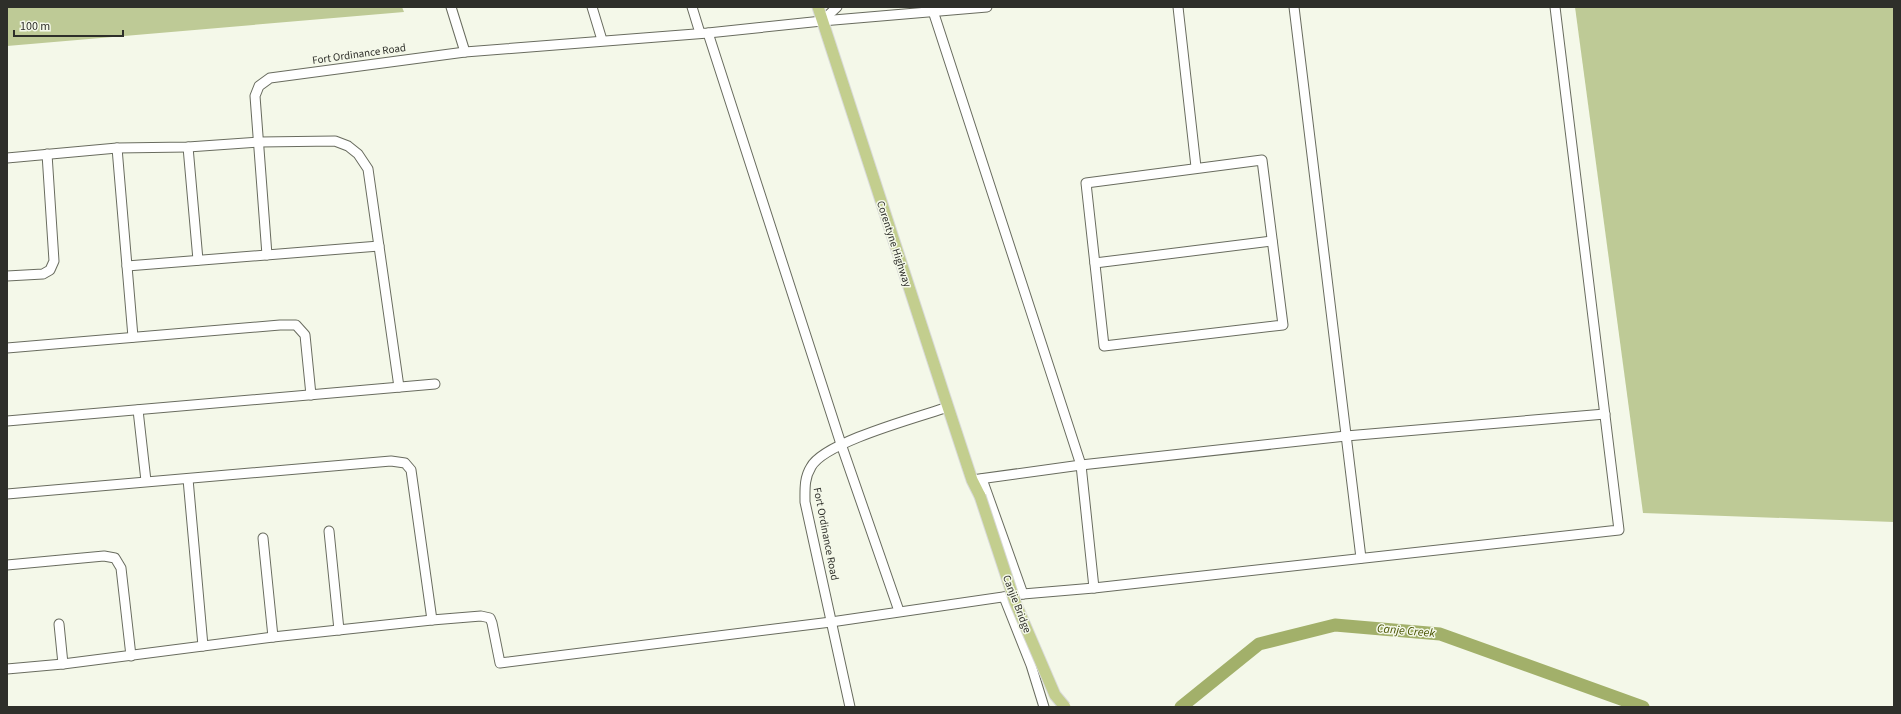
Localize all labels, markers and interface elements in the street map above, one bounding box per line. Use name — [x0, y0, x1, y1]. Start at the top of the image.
scale bar — [14, 12, 123, 38]
text: 100 m — [20, 18, 50, 35]
street label: Fort Ordinance Road — [311, 40, 407, 68]
street label: Corentyne Highway — [873, 199, 915, 289]
street label: Fort Ordinance Road — [810, 486, 842, 582]
street label: Canjie Bridge — [999, 573, 1035, 636]
water label: Canje Creek — [1376, 620, 1436, 642]

